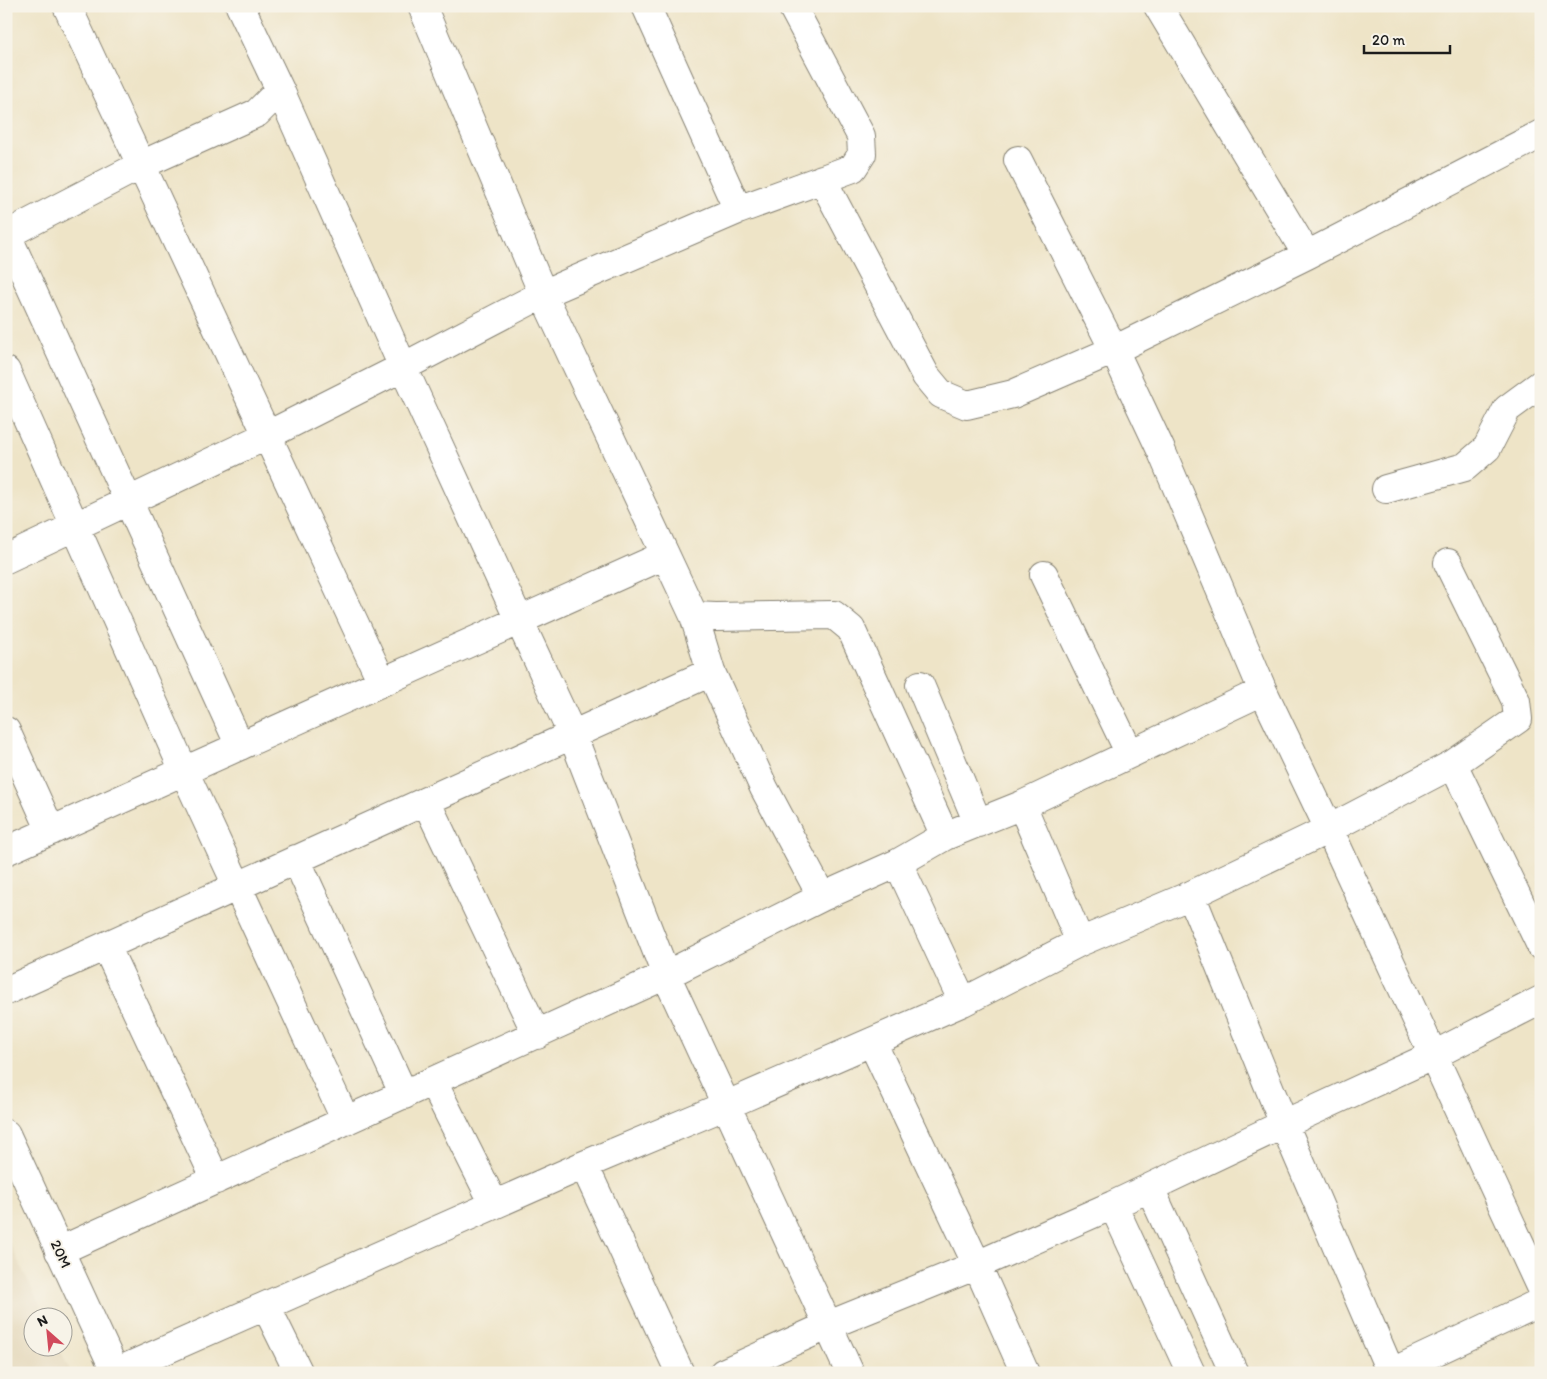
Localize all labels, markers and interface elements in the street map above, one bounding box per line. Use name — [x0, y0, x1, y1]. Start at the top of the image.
scale bar — [1364, 22, 1451, 54]
text: 20 m — [1372, 31, 1406, 49]
street label: 20M — [47, 1237, 75, 1271]
north arrow — [22, 1306, 72, 1356]
text: N — [34, 1311, 50, 1331]

